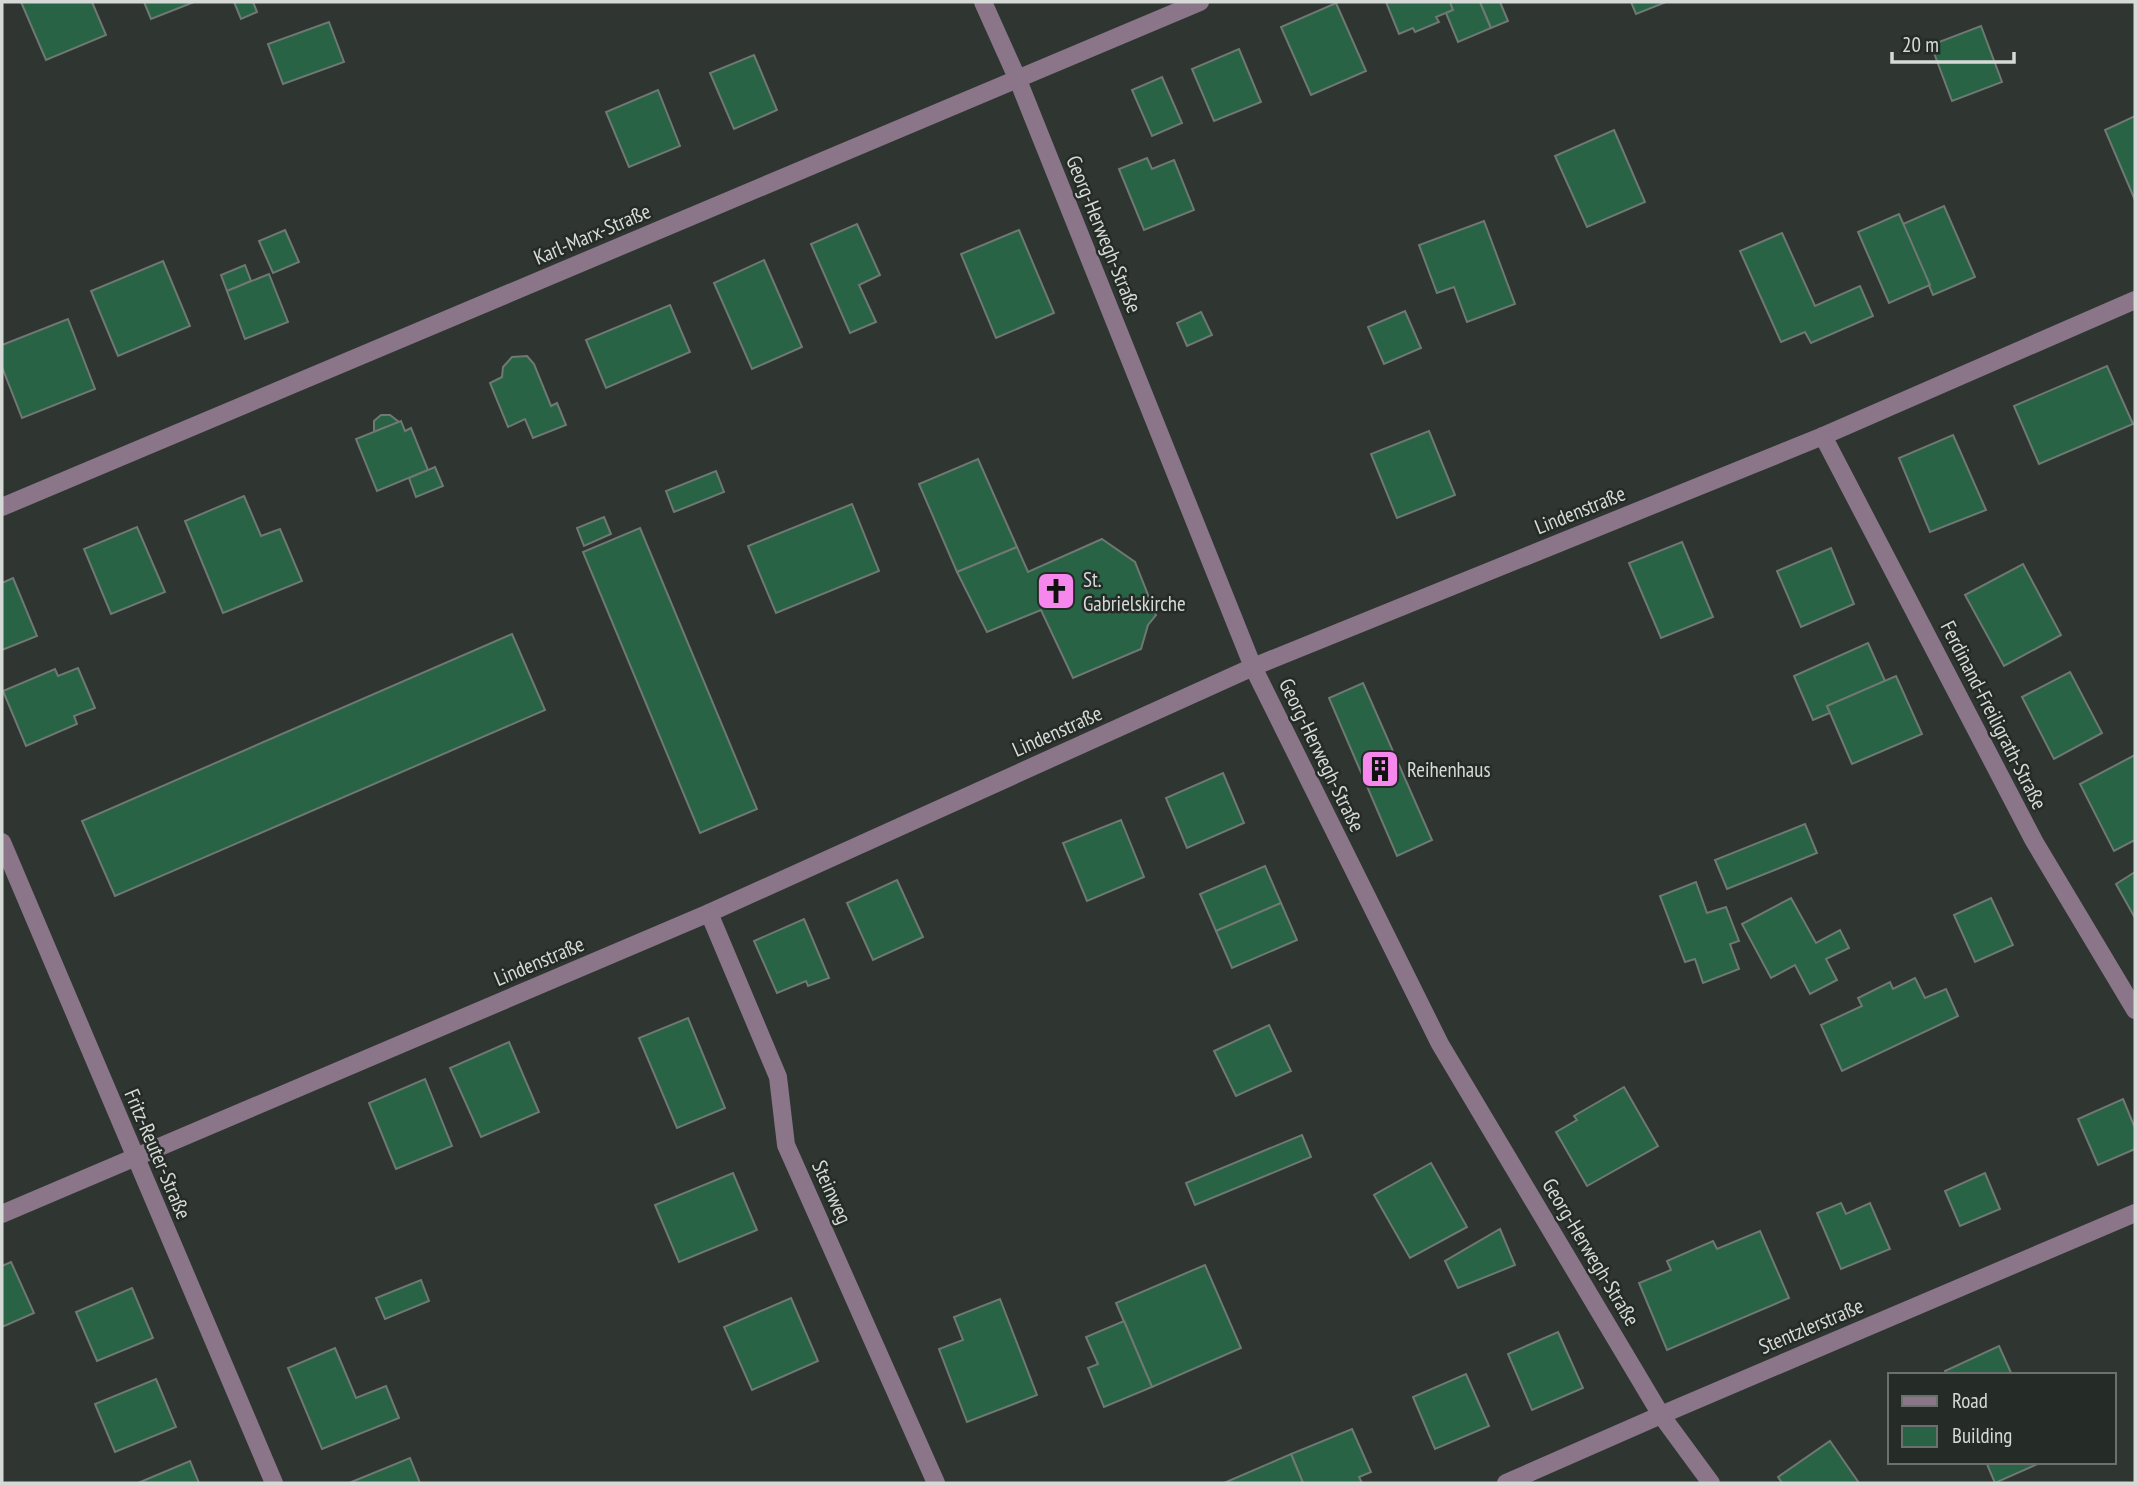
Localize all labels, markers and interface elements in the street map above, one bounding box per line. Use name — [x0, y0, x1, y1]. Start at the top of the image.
scale bar — [1892, 21, 2014, 65]
text: 20 m — [1902, 31, 1939, 58]
street label: Georg-Herwegh-Straße — [1060, 151, 1148, 317]
street label: Karl-Marx-Straße — [529, 197, 655, 271]
street label: Lindenstraße — [1531, 480, 1629, 540]
place label: St. Gabrielskirche — [1083, 566, 1186, 617]
church icon: St. Gabrielskirche — [1035, 570, 1077, 612]
street label: Ferdinand-Freiligrath-Straße — [1935, 616, 2053, 814]
street label: Georg-Herwegh-Straße — [1273, 674, 1371, 836]
street label: Lindenstraße — [1008, 699, 1106, 763]
building icon: Reihenhaus — [1359, 748, 1401, 790]
place label: Reihenhaus — [1407, 756, 1490, 783]
street label: Lindenstraße — [490, 930, 588, 992]
street label: Fritz-Reuter-Straße — [118, 1085, 198, 1223]
street label: Steinweg — [806, 1156, 858, 1228]
street label: Georg-Herwegh-Straße — [1536, 1173, 1646, 1331]
street label: Stentzlerstraße — [1755, 1292, 1867, 1360]
legend — [1888, 1373, 2116, 1464]
text: Road — [1952, 1387, 1988, 1414]
text: Building — [1952, 1422, 2012, 1449]

